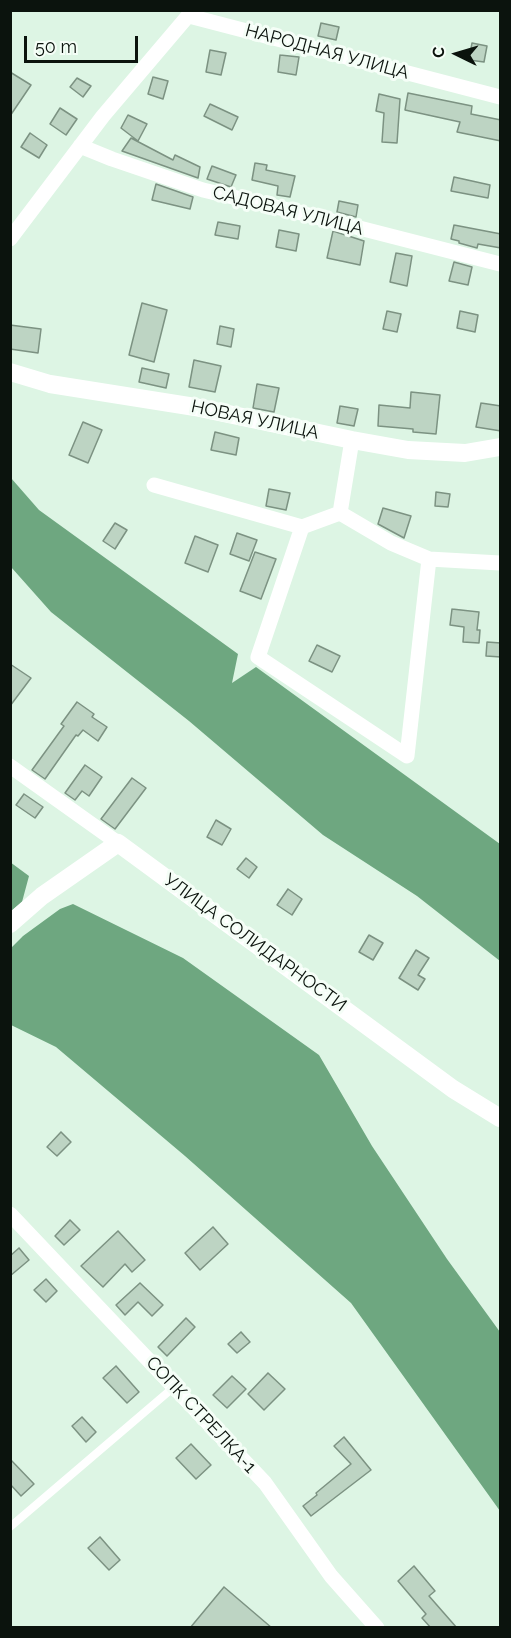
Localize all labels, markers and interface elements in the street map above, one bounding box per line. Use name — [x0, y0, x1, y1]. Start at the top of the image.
street label: НАРОДНАЯ УЛИЦА — [243, 20, 411, 84]
scale bar — [27, 24, 141, 62]
north arrow — [427, 24, 487, 84]
text: 50 m — [35, 36, 77, 57]
text: С — [429, 46, 449, 59]
street label: САДОВАЯ УЛИЦА — [210, 182, 366, 240]
street label: НОВАЯ УЛИЦА — [189, 396, 321, 444]
street label: УЛИЦА СОЛИДАРНОСТИ — [159, 869, 351, 1017]
street label: СОПК СТРЕЛКА-1 — [141, 1352, 261, 1478]

